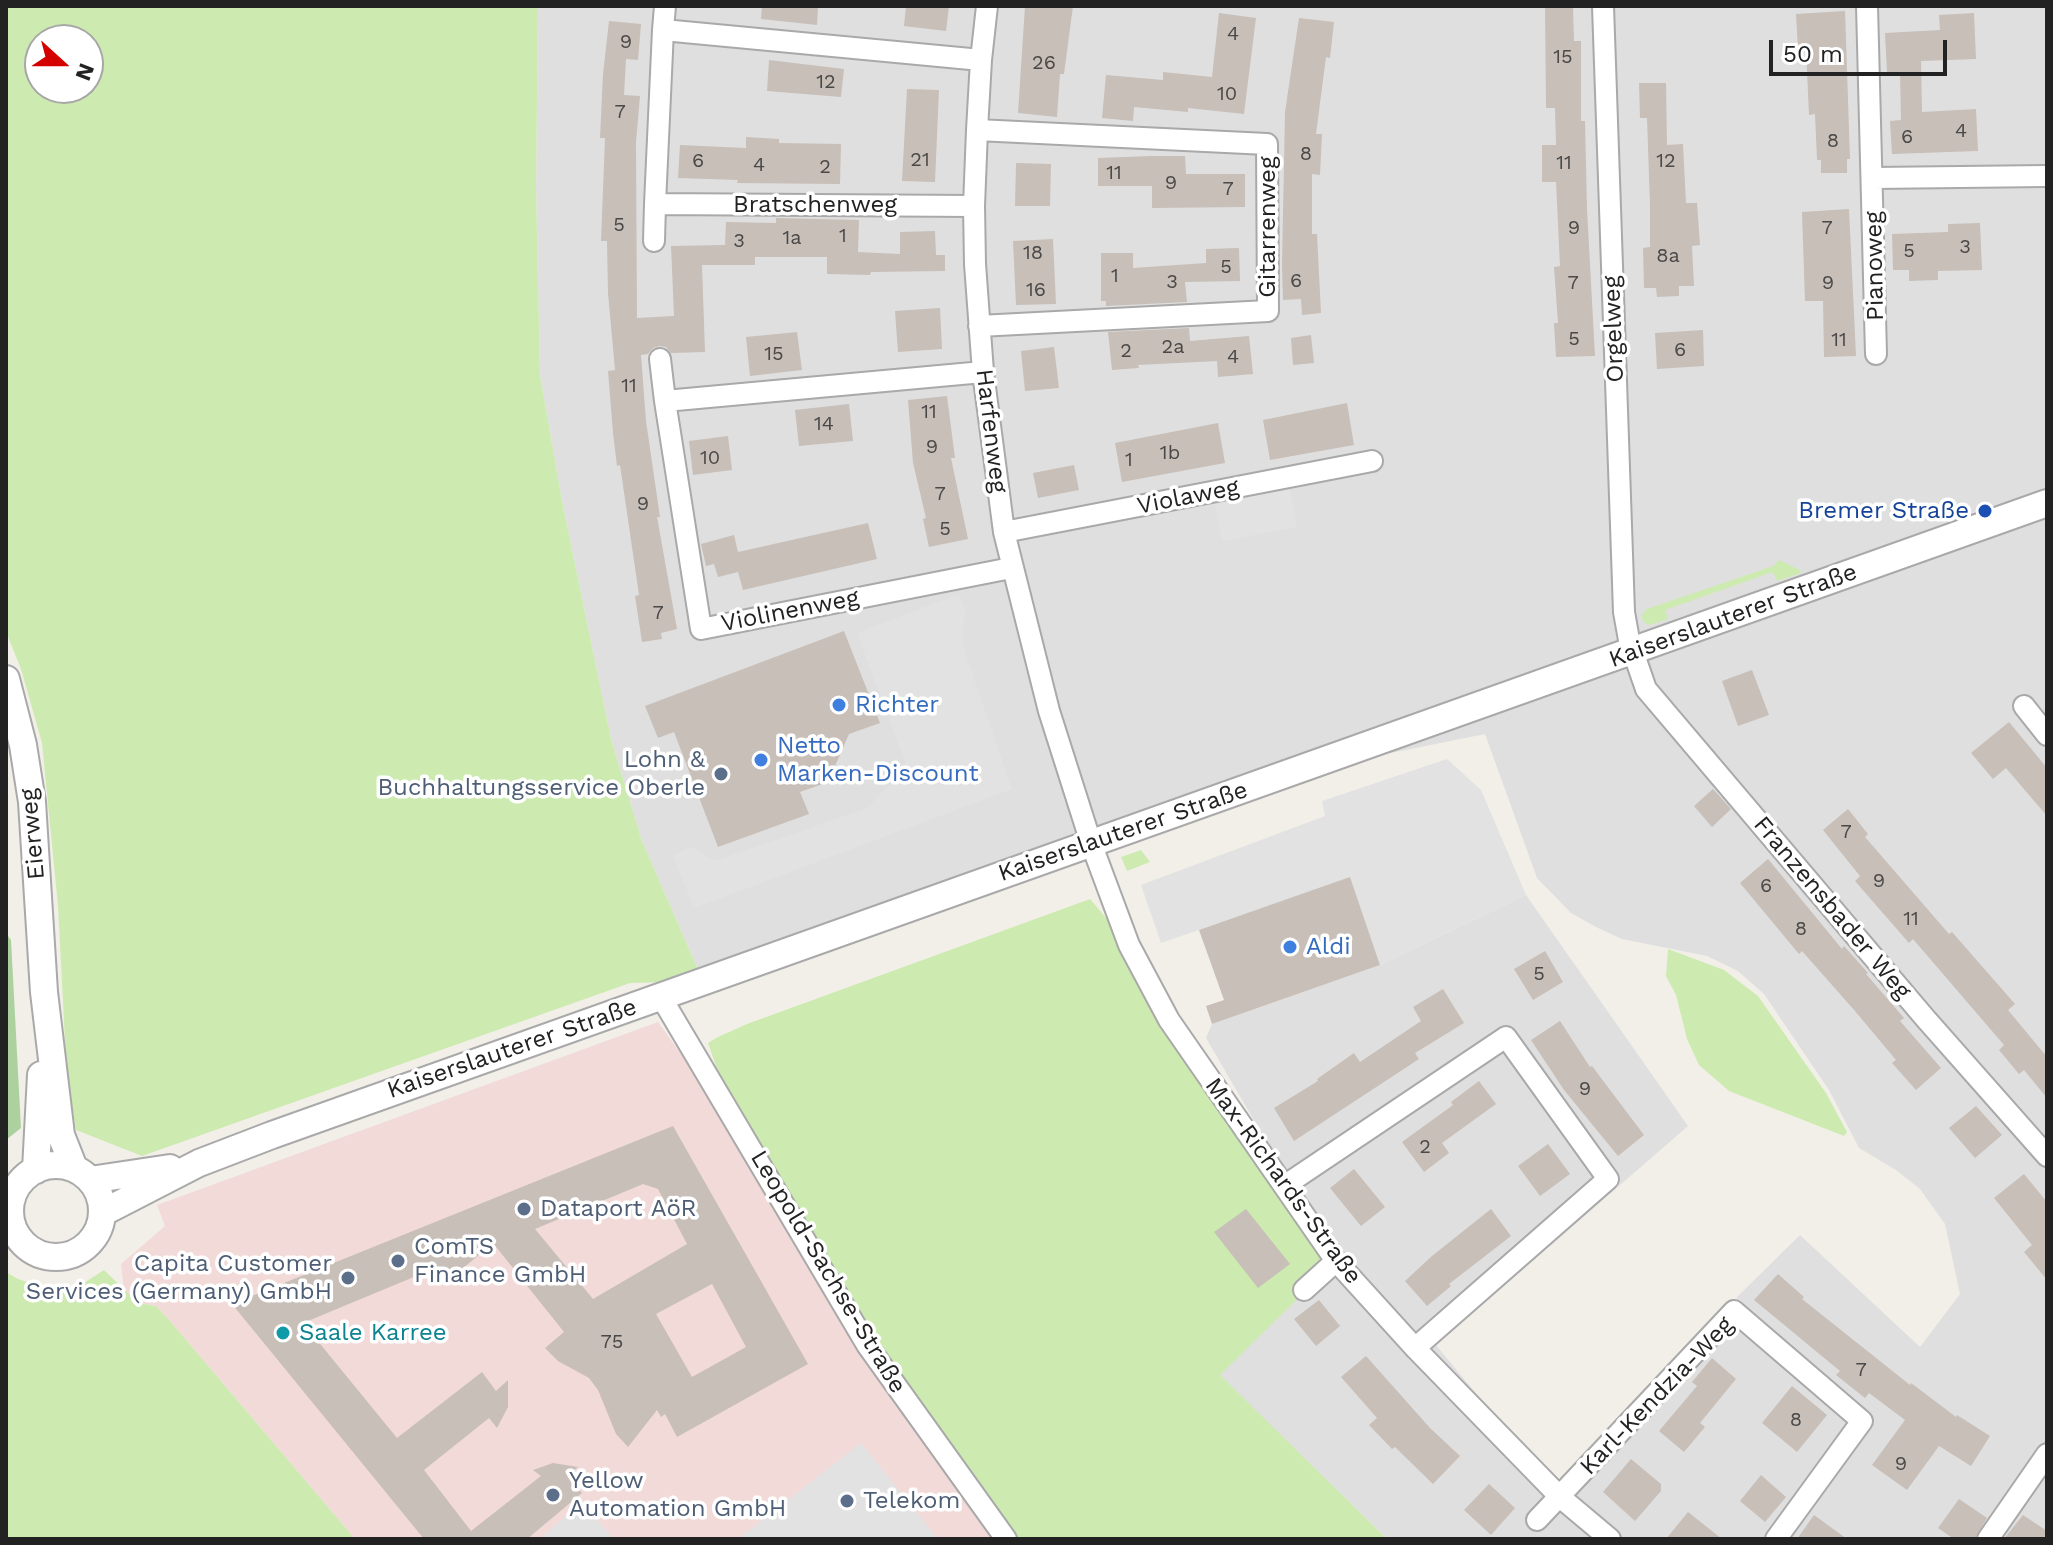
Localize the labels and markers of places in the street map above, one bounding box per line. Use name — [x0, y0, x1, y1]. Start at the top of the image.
place label: Bremer Straße — [1798, 497, 1969, 525]
marker: Bremer Straße — [1976, 502, 1994, 520]
place label: Richter — [855, 691, 939, 719]
marker: Richter — [830, 696, 848, 714]
place label: Netto Marken-Discount — [777, 732, 978, 788]
place label: Lohn & Buchhaltungsservice Oberle — [377, 746, 705, 802]
marker: Netto Marken-Discount — [752, 751, 770, 769]
marker: Lohn & Buchhaltungsservice Oberle — [712, 765, 730, 783]
place label: Aldi — [1306, 933, 1351, 961]
marker: Aldi — [1281, 938, 1299, 956]
place label: Dataport AöR — [540, 1195, 697, 1223]
marker: Dataport AöR — [515, 1200, 533, 1218]
place label: ComTS Finance GmbH — [414, 1233, 586, 1289]
place label: Capita Customer Services (Germany) GmbH — [26, 1250, 332, 1306]
marker: ComTS Finance GmbH — [389, 1252, 407, 1270]
marker: Capita Customer Services (Germany) GmbH — [339, 1269, 357, 1287]
place label: Saale Karree — [299, 1319, 447, 1347]
marker: Saale Karree — [274, 1324, 292, 1342]
place label: Yellow Automation GmbH — [569, 1467, 786, 1523]
marker: Yellow Automation GmbH — [544, 1486, 562, 1504]
place label: Telekom — [863, 1487, 960, 1515]
marker: Telekom — [838, 1492, 856, 1510]

